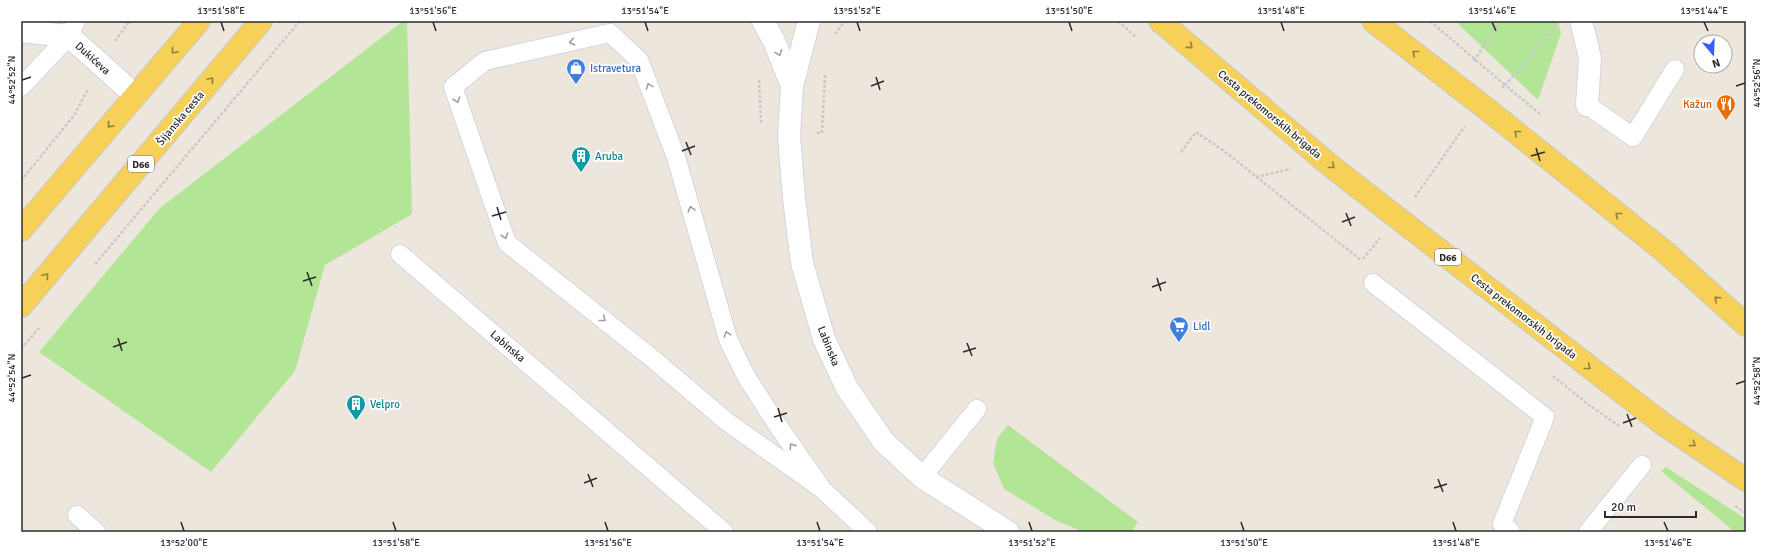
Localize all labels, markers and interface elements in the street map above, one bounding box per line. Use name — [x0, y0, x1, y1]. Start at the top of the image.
text: 13°51'58"E — [197, 5, 245, 17]
text: 13°51'56"E — [409, 5, 457, 17]
text: 13°51'54"E — [621, 5, 669, 17]
text: 13°51'52"E — [833, 5, 881, 17]
text: 13°51'50"E — [1045, 5, 1093, 17]
text: 13°51'48"E — [1257, 5, 1305, 17]
text: 13°51'46"E — [1468, 5, 1516, 17]
text: 13°51'44"E — [1680, 5, 1728, 17]
north arrow — [1693, 34, 1733, 74]
one-way arrow — [569, 37, 575, 45]
street label: Dukićeva — [72, 39, 113, 78]
one-way arrow — [1185, 42, 1192, 49]
one-way arrow — [171, 46, 178, 53]
one-way arrow — [774, 48, 782, 56]
one-way arrow — [1412, 51, 1419, 58]
text: 44°52'52"N — [6, 56, 18, 104]
text: N — [1710, 56, 1722, 70]
shop icon: Istravetura — [565, 57, 587, 85]
text: 44°52'56"N — [1751, 59, 1763, 107]
place label: Istravetura — [590, 62, 641, 75]
street label: Cesta prekomorskih brigada — [1215, 67, 1324, 162]
one-way arrow — [207, 78, 214, 85]
one-way arrow — [645, 82, 653, 89]
street label: Šijanska cesta — [153, 88, 207, 148]
restaurant icon: Kažun — [1715, 93, 1737, 121]
one-way arrow — [452, 96, 461, 103]
place label: Kažun — [1683, 98, 1712, 111]
one-way arrow — [108, 120, 115, 128]
one-way arrow — [1515, 131, 1522, 138]
building icon: Aruba — [570, 145, 592, 173]
place label: Aruba — [595, 150, 624, 163]
road number: D66 — [128, 156, 154, 172]
one-way arrow — [1327, 162, 1334, 169]
one-way arrow — [687, 205, 696, 212]
one-way arrow — [1616, 212, 1623, 219]
one-way arrow — [500, 232, 508, 239]
road number: D66 — [1435, 249, 1461, 265]
street label: Cesta prekomorskih brigada — [1468, 271, 1580, 362]
one-way arrow — [42, 273, 49, 281]
one-way arrow — [1714, 296, 1722, 304]
one-way arrow — [598, 314, 605, 321]
supermarket icon: Lidl — [1168, 315, 1190, 343]
place label: Lidl — [1193, 320, 1211, 333]
street label: Labinska — [815, 324, 843, 368]
street label: Labinska — [488, 328, 528, 365]
one-way arrow — [723, 330, 732, 337]
text: 44°52'54"N — [6, 354, 18, 402]
text: 44°52'58"N — [1751, 357, 1763, 405]
one-way arrow — [1584, 363, 1591, 370]
building icon: Velpro — [345, 393, 367, 421]
place label: Velpro — [370, 398, 400, 411]
one-way arrow — [1689, 440, 1696, 447]
one-way arrow — [790, 443, 797, 450]
scale bar — [1605, 493, 1696, 519]
text: 20 m — [1611, 500, 1636, 515]
text: 13°52'00"E — [160, 537, 208, 549]
text: 13°51'58"E — [372, 537, 420, 549]
text: 13°51'56"E — [584, 537, 632, 549]
text: 13°51'54"E — [796, 537, 844, 549]
text: 13°51'52"E — [1008, 537, 1056, 549]
text: 13°51'50"E — [1220, 537, 1268, 549]
text: 13°51'48"E — [1432, 537, 1480, 549]
text: 13°51'46"E — [1644, 537, 1692, 549]

